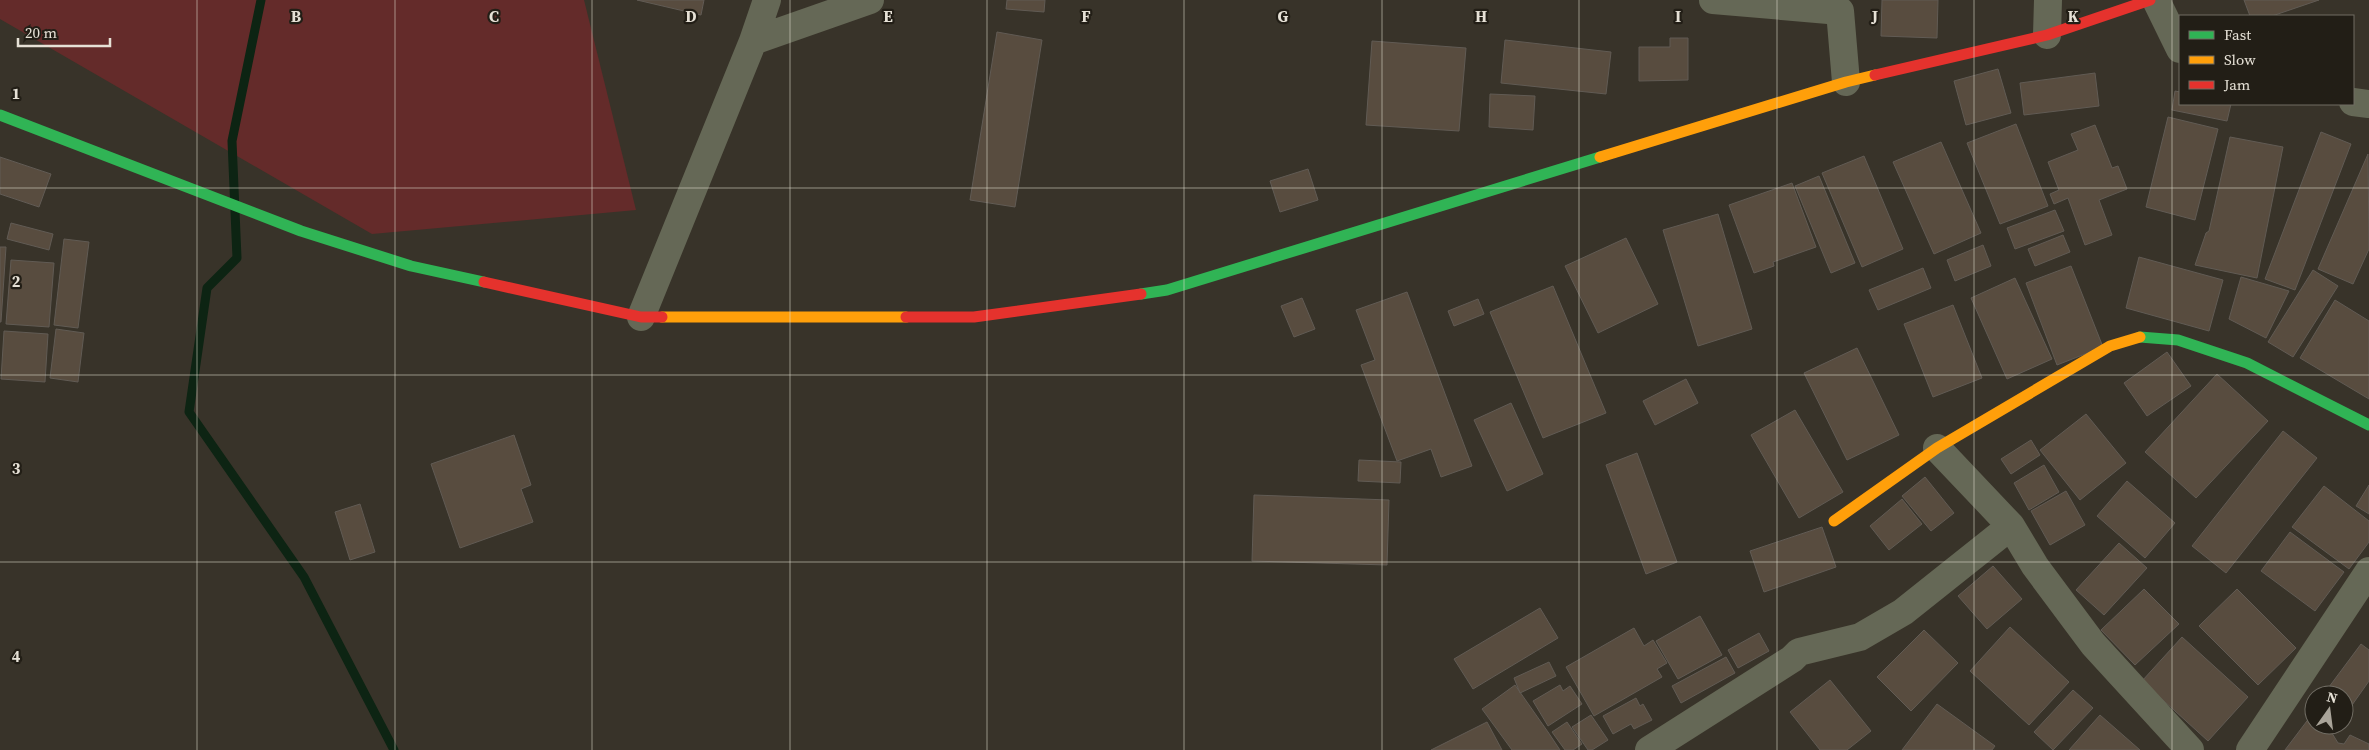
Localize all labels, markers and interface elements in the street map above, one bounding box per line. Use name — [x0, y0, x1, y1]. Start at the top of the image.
text: B — [291, 5, 302, 27]
text: C — [489, 5, 499, 27]
text: D — [685, 5, 697, 27]
text: E — [883, 5, 893, 27]
text: F — [1081, 5, 1091, 27]
text: G — [1278, 5, 1289, 27]
text: H — [1475, 5, 1487, 27]
text: I — [1675, 5, 1681, 27]
text: J — [1871, 5, 1878, 27]
text: K — [2067, 5, 2079, 27]
scale bar — [18, 15, 110, 47]
legend — [2179, 15, 2354, 105]
text: 20 m — [25, 22, 57, 43]
text: Fast — [2224, 24, 2251, 45]
text: Slow — [2224, 49, 2256, 70]
text: Jam — [2223, 74, 2251, 95]
text: 1 — [12, 82, 20, 104]
text: 2 — [12, 270, 21, 292]
text: 3 — [12, 457, 21, 479]
text: 4 — [12, 645, 21, 667]
north arrow — [2304, 685, 2354, 735]
text: N — [2325, 686, 2340, 708]

